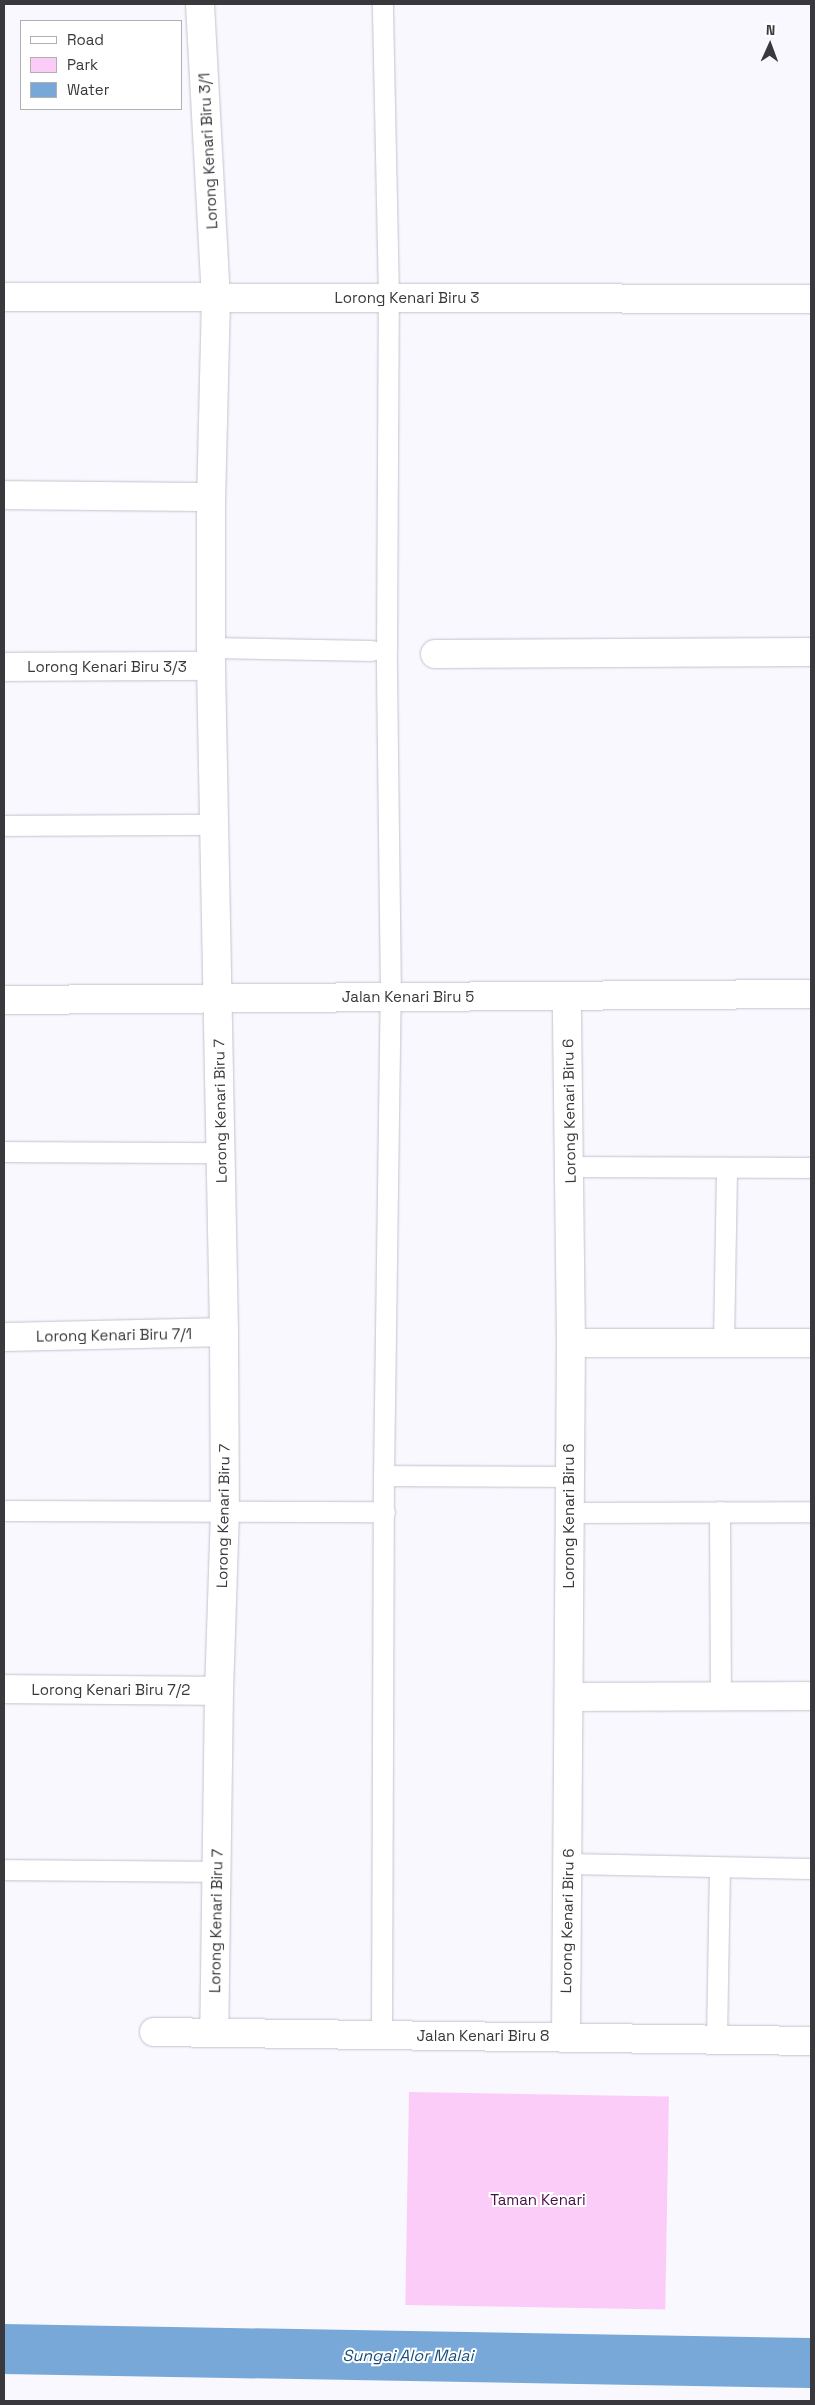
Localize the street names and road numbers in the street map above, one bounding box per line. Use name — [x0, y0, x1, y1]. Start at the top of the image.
street label: Lorong Kenari Biru 3/1 — [195, 72, 221, 230]
street label: Lorong Kenari Biru 3 — [335, 289, 479, 307]
street label: Lorong Kenari Biru 3/3 — [27, 658, 187, 676]
street label: Jalan Kenari Biru 5 — [342, 988, 474, 1006]
street label: Lorong Kenari Biru 6 — [559, 1038, 579, 1184]
street label: Lorong Kenari Biru 7 — [210, 1039, 230, 1183]
street label: Lorong Kenari Biru 7/1 — [36, 1325, 192, 1345]
street label: Lorong Kenari Biru 7 — [213, 1444, 233, 1588]
street label: Lorong Kenari Biru 6 — [560, 1444, 578, 1588]
street label: Lorong Kenari Biru 7/2 — [32, 1681, 190, 1699]
street label: Lorong Kenari Biru 6 — [557, 1848, 577, 1994]
street label: Lorong Kenari Biru 7 — [206, 1849, 226, 1993]
street label: Jalan Kenari Biru 8 — [417, 2027, 549, 2045]

